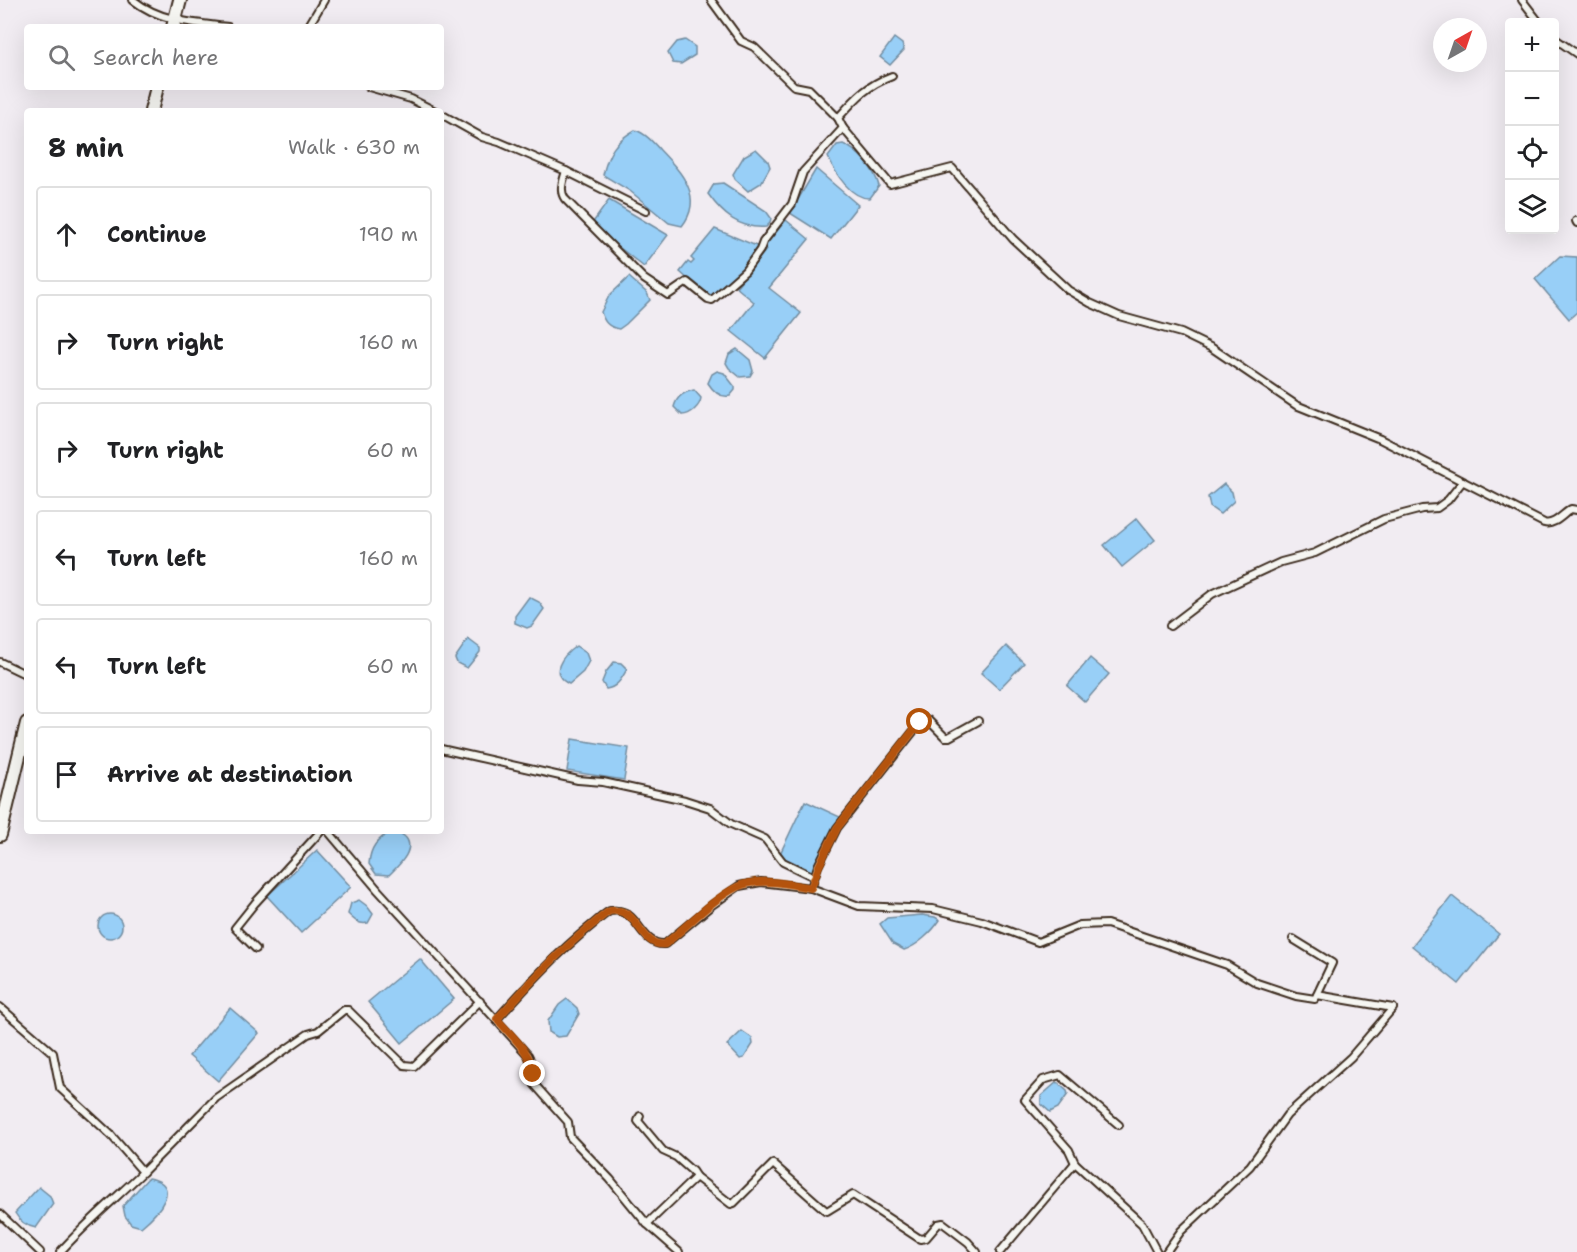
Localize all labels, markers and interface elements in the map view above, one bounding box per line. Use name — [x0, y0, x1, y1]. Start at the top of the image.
north arrow — [1433, 18, 1487, 72]
map controls — [1505, 18, 1559, 234]
button: + — [1505, 18, 1559, 72]
search box — [24, 24, 444, 90]
icon: search — [45, 41, 78, 74]
text: Search here — [93, 43, 219, 72]
button: − — [1505, 72, 1559, 126]
button: locate — [1505, 126, 1559, 180]
text: 8 min — [48, 130, 124, 165]
text: Walk · 630 m — [288, 134, 420, 160]
button: layers — [1505, 180, 1559, 234]
icon: ahead — [50, 218, 83, 251]
text: Continue — [107, 220, 207, 249]
text: 190 m — [359, 221, 418, 247]
icon: right — [50, 326, 83, 359]
text: Turn right — [107, 328, 224, 357]
text: 160 m — [359, 329, 418, 355]
icon: right — [50, 434, 83, 467]
text: Turn right — [107, 436, 224, 465]
text: 60 m — [366, 437, 418, 463]
icon: left — [50, 542, 83, 575]
text: Turn left — [107, 544, 206, 573]
text: 160 m — [359, 545, 418, 571]
icon: left — [50, 650, 83, 683]
text: Turn left — [107, 652, 206, 681]
text: 60 m — [366, 653, 418, 679]
route start — [906, 708, 932, 734]
icon: arrive — [50, 758, 83, 791]
text: Arrive at destination — [107, 760, 353, 789]
route end — [519, 1060, 545, 1086]

